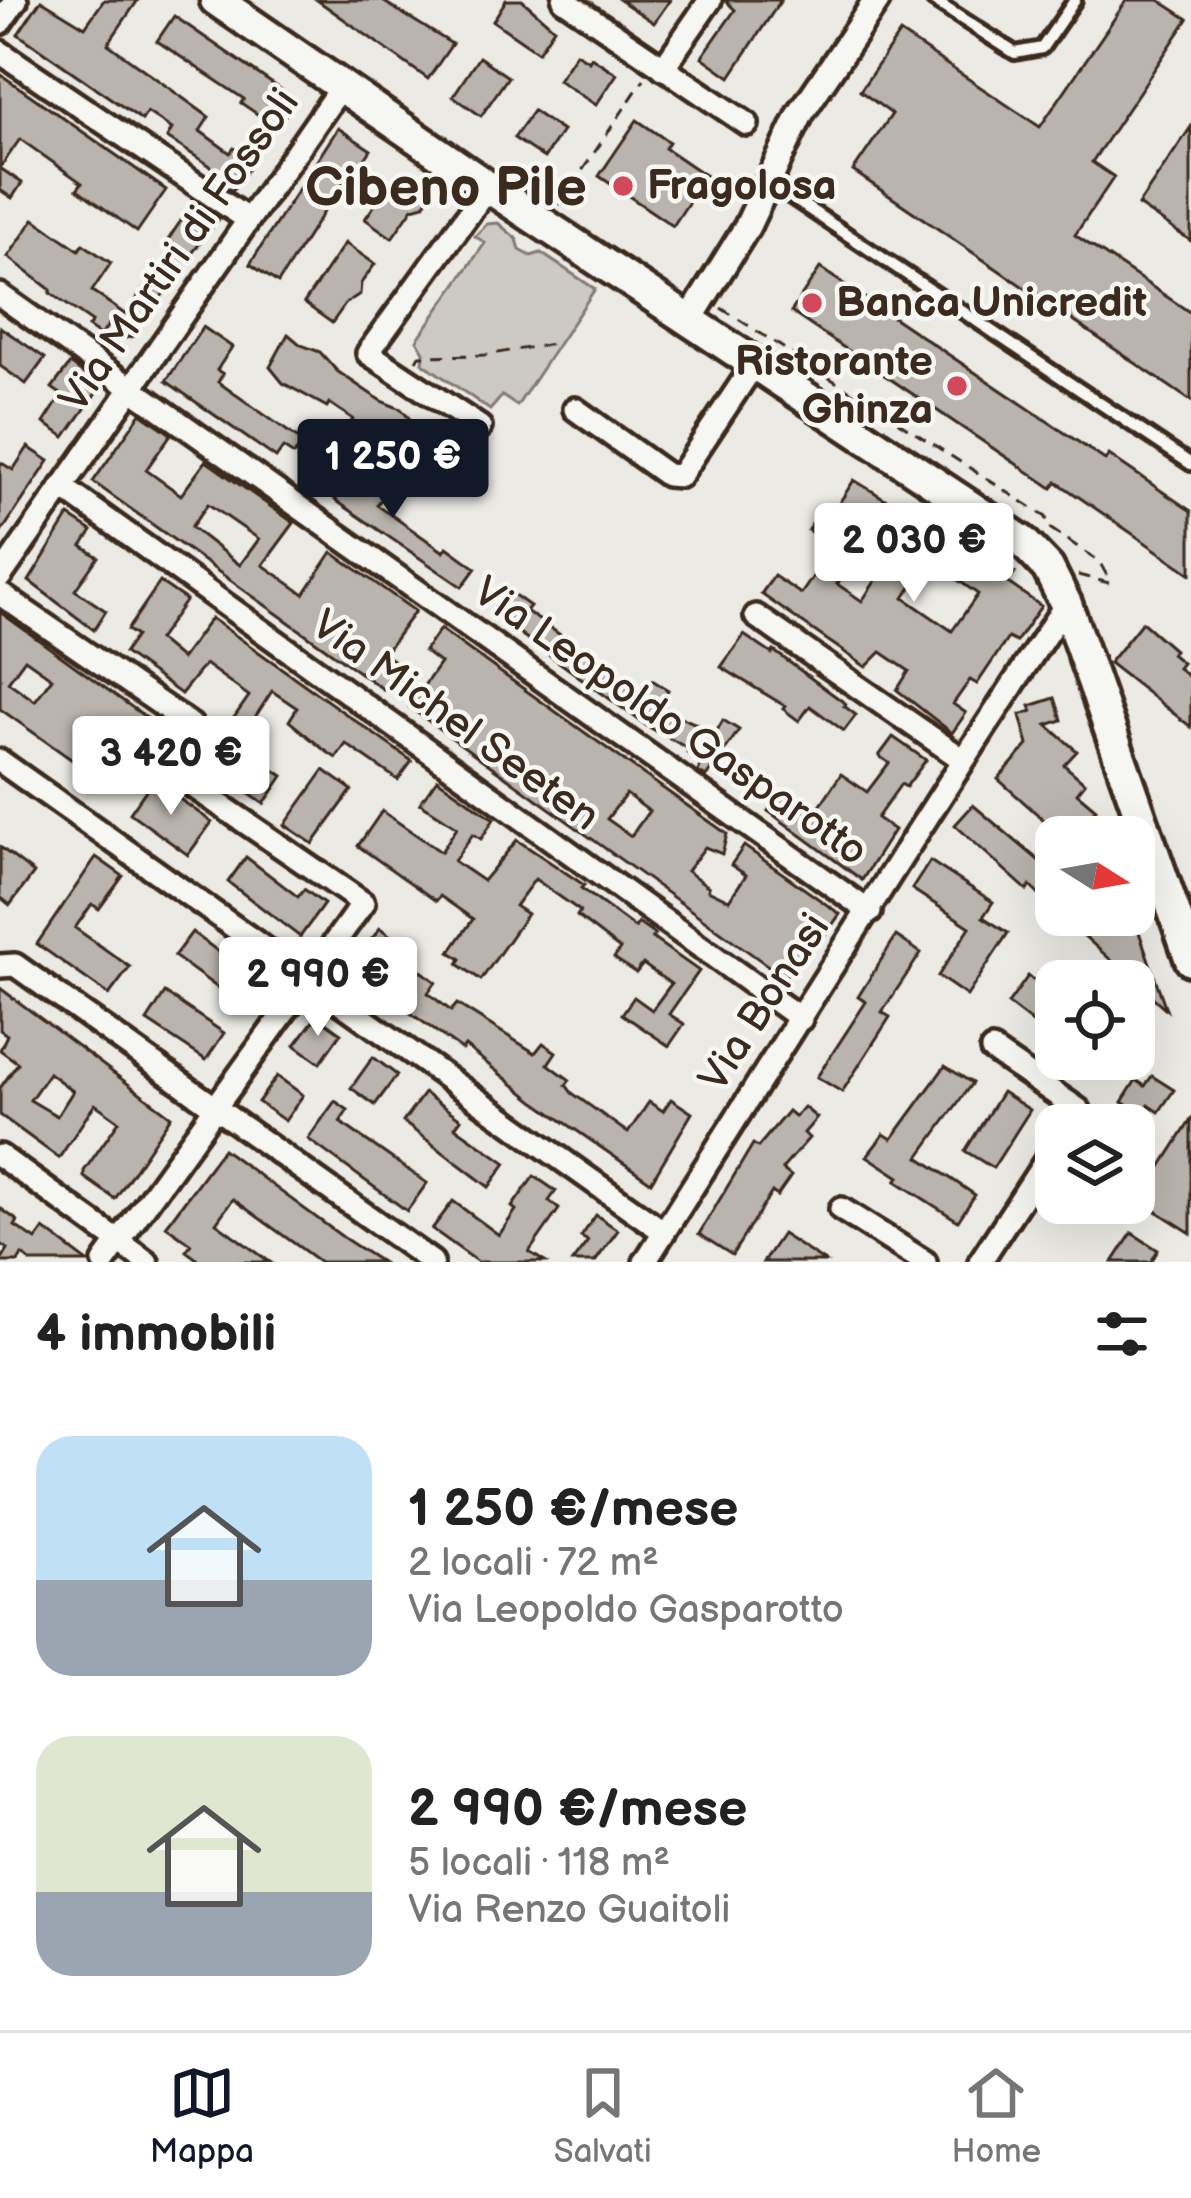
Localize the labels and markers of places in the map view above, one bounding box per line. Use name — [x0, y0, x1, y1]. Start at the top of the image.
place label: Fragolosa — [647, 161, 837, 212]
marker: Fragolosa — [610, 173, 636, 199]
place label: Banca Unicredit — [836, 278, 1147, 329]
marker: Banca Unicredit — [799, 290, 825, 316]
place label: Ristorante Ghinza — [735, 337, 933, 436]
marker: Ristorante Ghinza — [944, 373, 970, 399]
pin: 1 250 € — [282, 419, 504, 521]
pin: 2 030 € — [803, 503, 1025, 605]
pin: 3 420 € — [60, 716, 282, 818]
pin: 2 990 € — [207, 937, 429, 1039]

